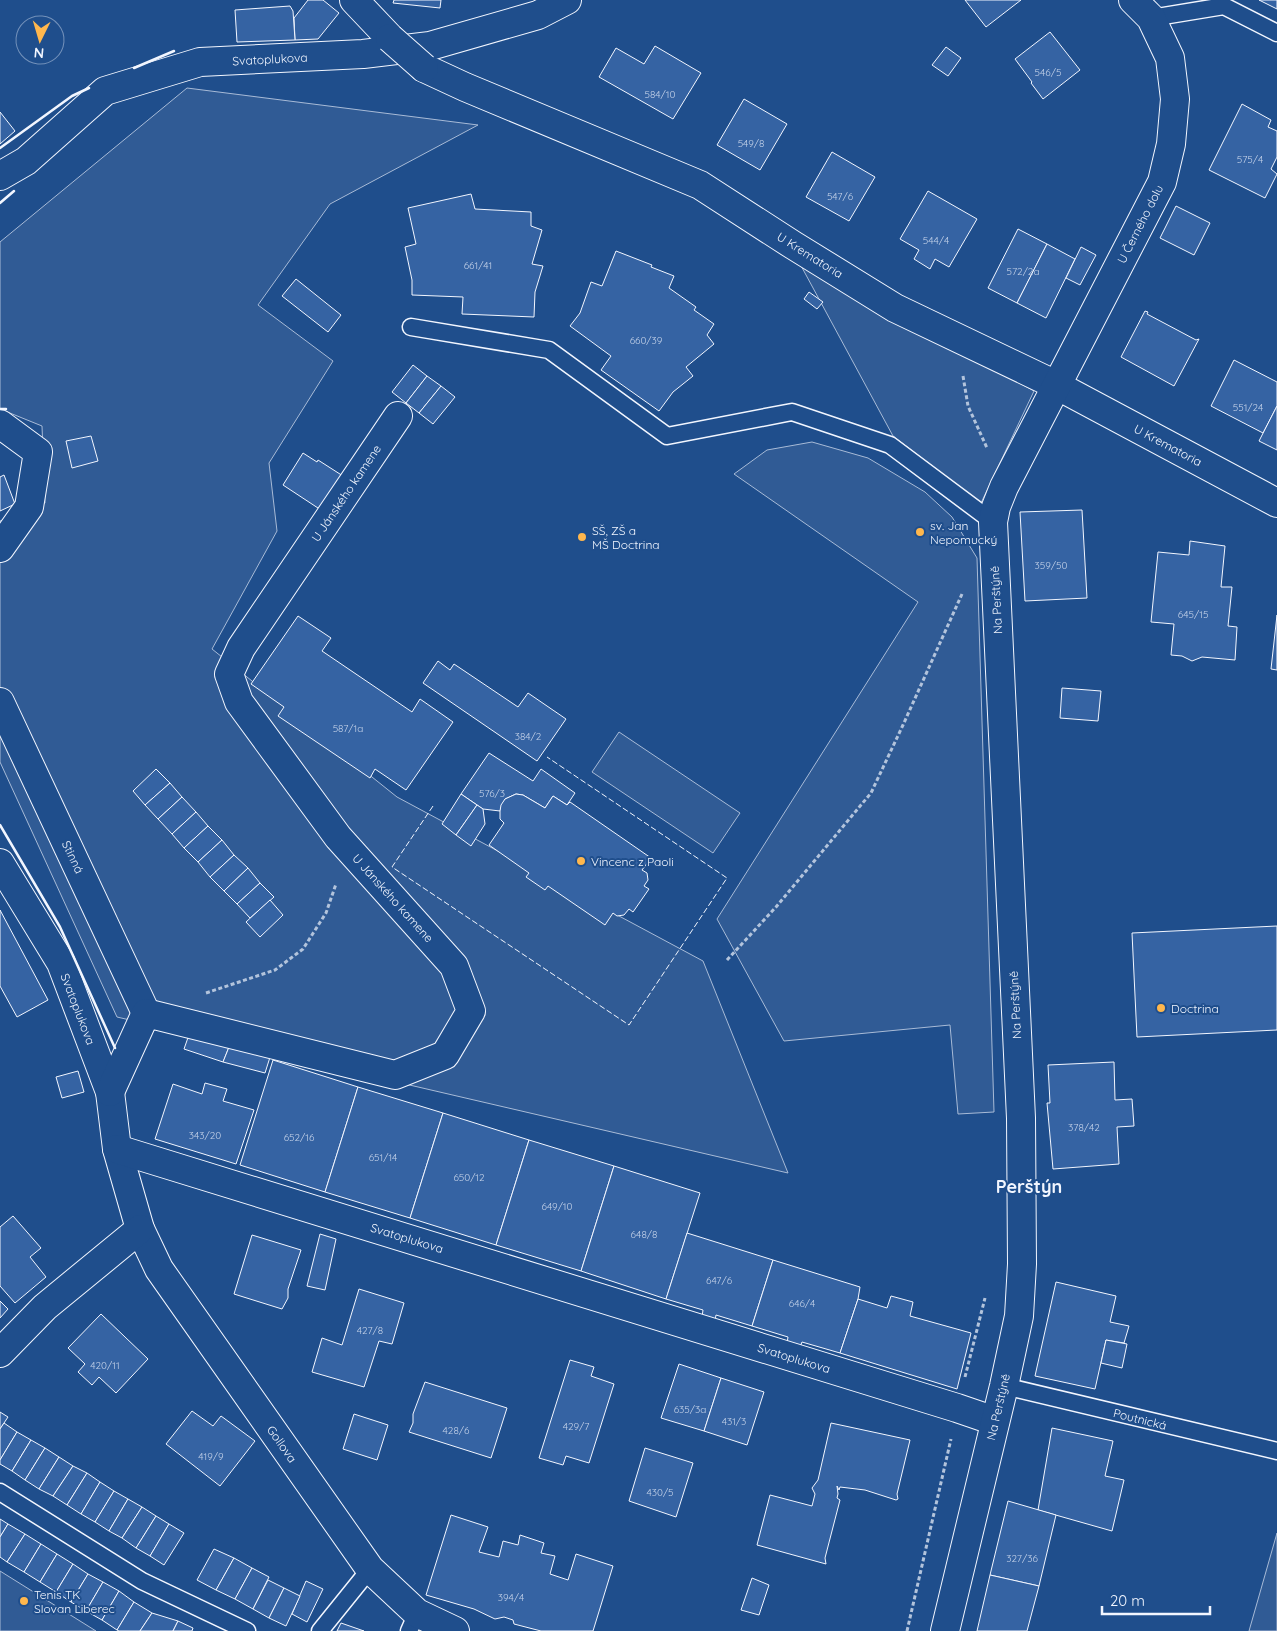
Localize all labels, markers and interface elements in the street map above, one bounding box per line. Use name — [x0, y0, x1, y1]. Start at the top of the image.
north arrow — [15, 15, 65, 65]
text: N — [33, 44, 45, 62]
street label: Svatoplukova — [232, 50, 308, 68]
house number: 546/5 — [1035, 66, 1061, 79]
house number: 584/10 — [645, 88, 676, 101]
house number: 549/8 — [738, 137, 764, 150]
house number: 575/4 — [1237, 153, 1263, 166]
street label: U Černého dolu — [1114, 182, 1166, 266]
house number: 547/6 — [827, 190, 854, 203]
street label: U Krematoria — [774, 229, 846, 281]
house number: 544/4 — [923, 234, 949, 247]
house number: 661/41 — [464, 259, 492, 272]
house number: 572/2a — [1007, 265, 1039, 278]
house number: 660/39 — [630, 334, 663, 347]
house number: 551/24 — [1233, 401, 1263, 414]
street label: U Krematoria — [1131, 421, 1205, 469]
street label: U Jánského kamene — [308, 441, 384, 544]
place label: sv. Jan Nepomucký — [930, 518, 997, 547]
place label: SŠ, ZŠ a MŠ Doctrina — [592, 523, 660, 552]
marker: sv. Jan Nepomucký — [914, 526, 926, 538]
marker: SŠ, ZŠ a MŠ Doctrina — [576, 531, 588, 543]
house number: 359/50 — [1035, 559, 1067, 572]
street label: Na Perštýně — [987, 565, 1005, 634]
house number: 645/15 — [1178, 608, 1208, 621]
house number: 587/1a — [333, 722, 363, 735]
house number: 384/2 — [515, 730, 542, 743]
house number: 576/3 — [479, 787, 505, 800]
street label: Stinná — [59, 838, 87, 876]
street label: U Jánského kamene — [349, 851, 437, 945]
place label: Vincenc z Paoli — [591, 854, 674, 869]
marker: Vincenc z Paoli — [575, 855, 587, 867]
street label: Na Perštýně — [1006, 970, 1024, 1039]
street label: Svatoplukova — [57, 971, 99, 1047]
place label: Doctrina — [1171, 1001, 1219, 1016]
marker: Doctrina — [1155, 1002, 1167, 1014]
house number: 378/42 — [1068, 1121, 1100, 1134]
house number: 343/20 — [189, 1129, 221, 1142]
house number: 652/16 — [284, 1131, 315, 1144]
house number: 651/14 — [369, 1151, 397, 1164]
house number: 650/12 — [453, 1171, 485, 1184]
district label: Perštýn — [996, 1175, 1062, 1198]
house number: 649/10 — [541, 1200, 573, 1213]
street label: Svatoplukova — [369, 1220, 445, 1256]
house number: 648/8 — [631, 1228, 657, 1241]
house number: 647/6 — [706, 1274, 733, 1287]
house number: 646/4 — [789, 1297, 815, 1310]
house number: 427/8 — [357, 1324, 383, 1337]
street label: Svatoplukova — [756, 1340, 832, 1376]
house number: 420/11 — [90, 1359, 120, 1372]
street label: Na Perštýně — [983, 1372, 1013, 1442]
house number: 635/3a — [674, 1403, 706, 1416]
street label: Poutnická — [1112, 1405, 1168, 1433]
house number: 431/3 — [722, 1415, 746, 1428]
house number: 429/7 — [563, 1420, 589, 1433]
street label: Gollova — [264, 1423, 300, 1465]
house number: 428/6 — [443, 1424, 470, 1437]
house number: 419/9 — [198, 1450, 224, 1463]
house number: 430/5 — [646, 1486, 674, 1499]
house number: 327/36 — [1006, 1552, 1038, 1565]
scale bar — [1102, 1584, 1210, 1616]
place label: Tenis TK Slovan Liberec — [34, 1587, 115, 1616]
house number: 394/4 — [498, 1591, 524, 1604]
text: 20 m — [1110, 1591, 1145, 1610]
marker: Tenis TK Slovan Liberec — [18, 1595, 30, 1607]

